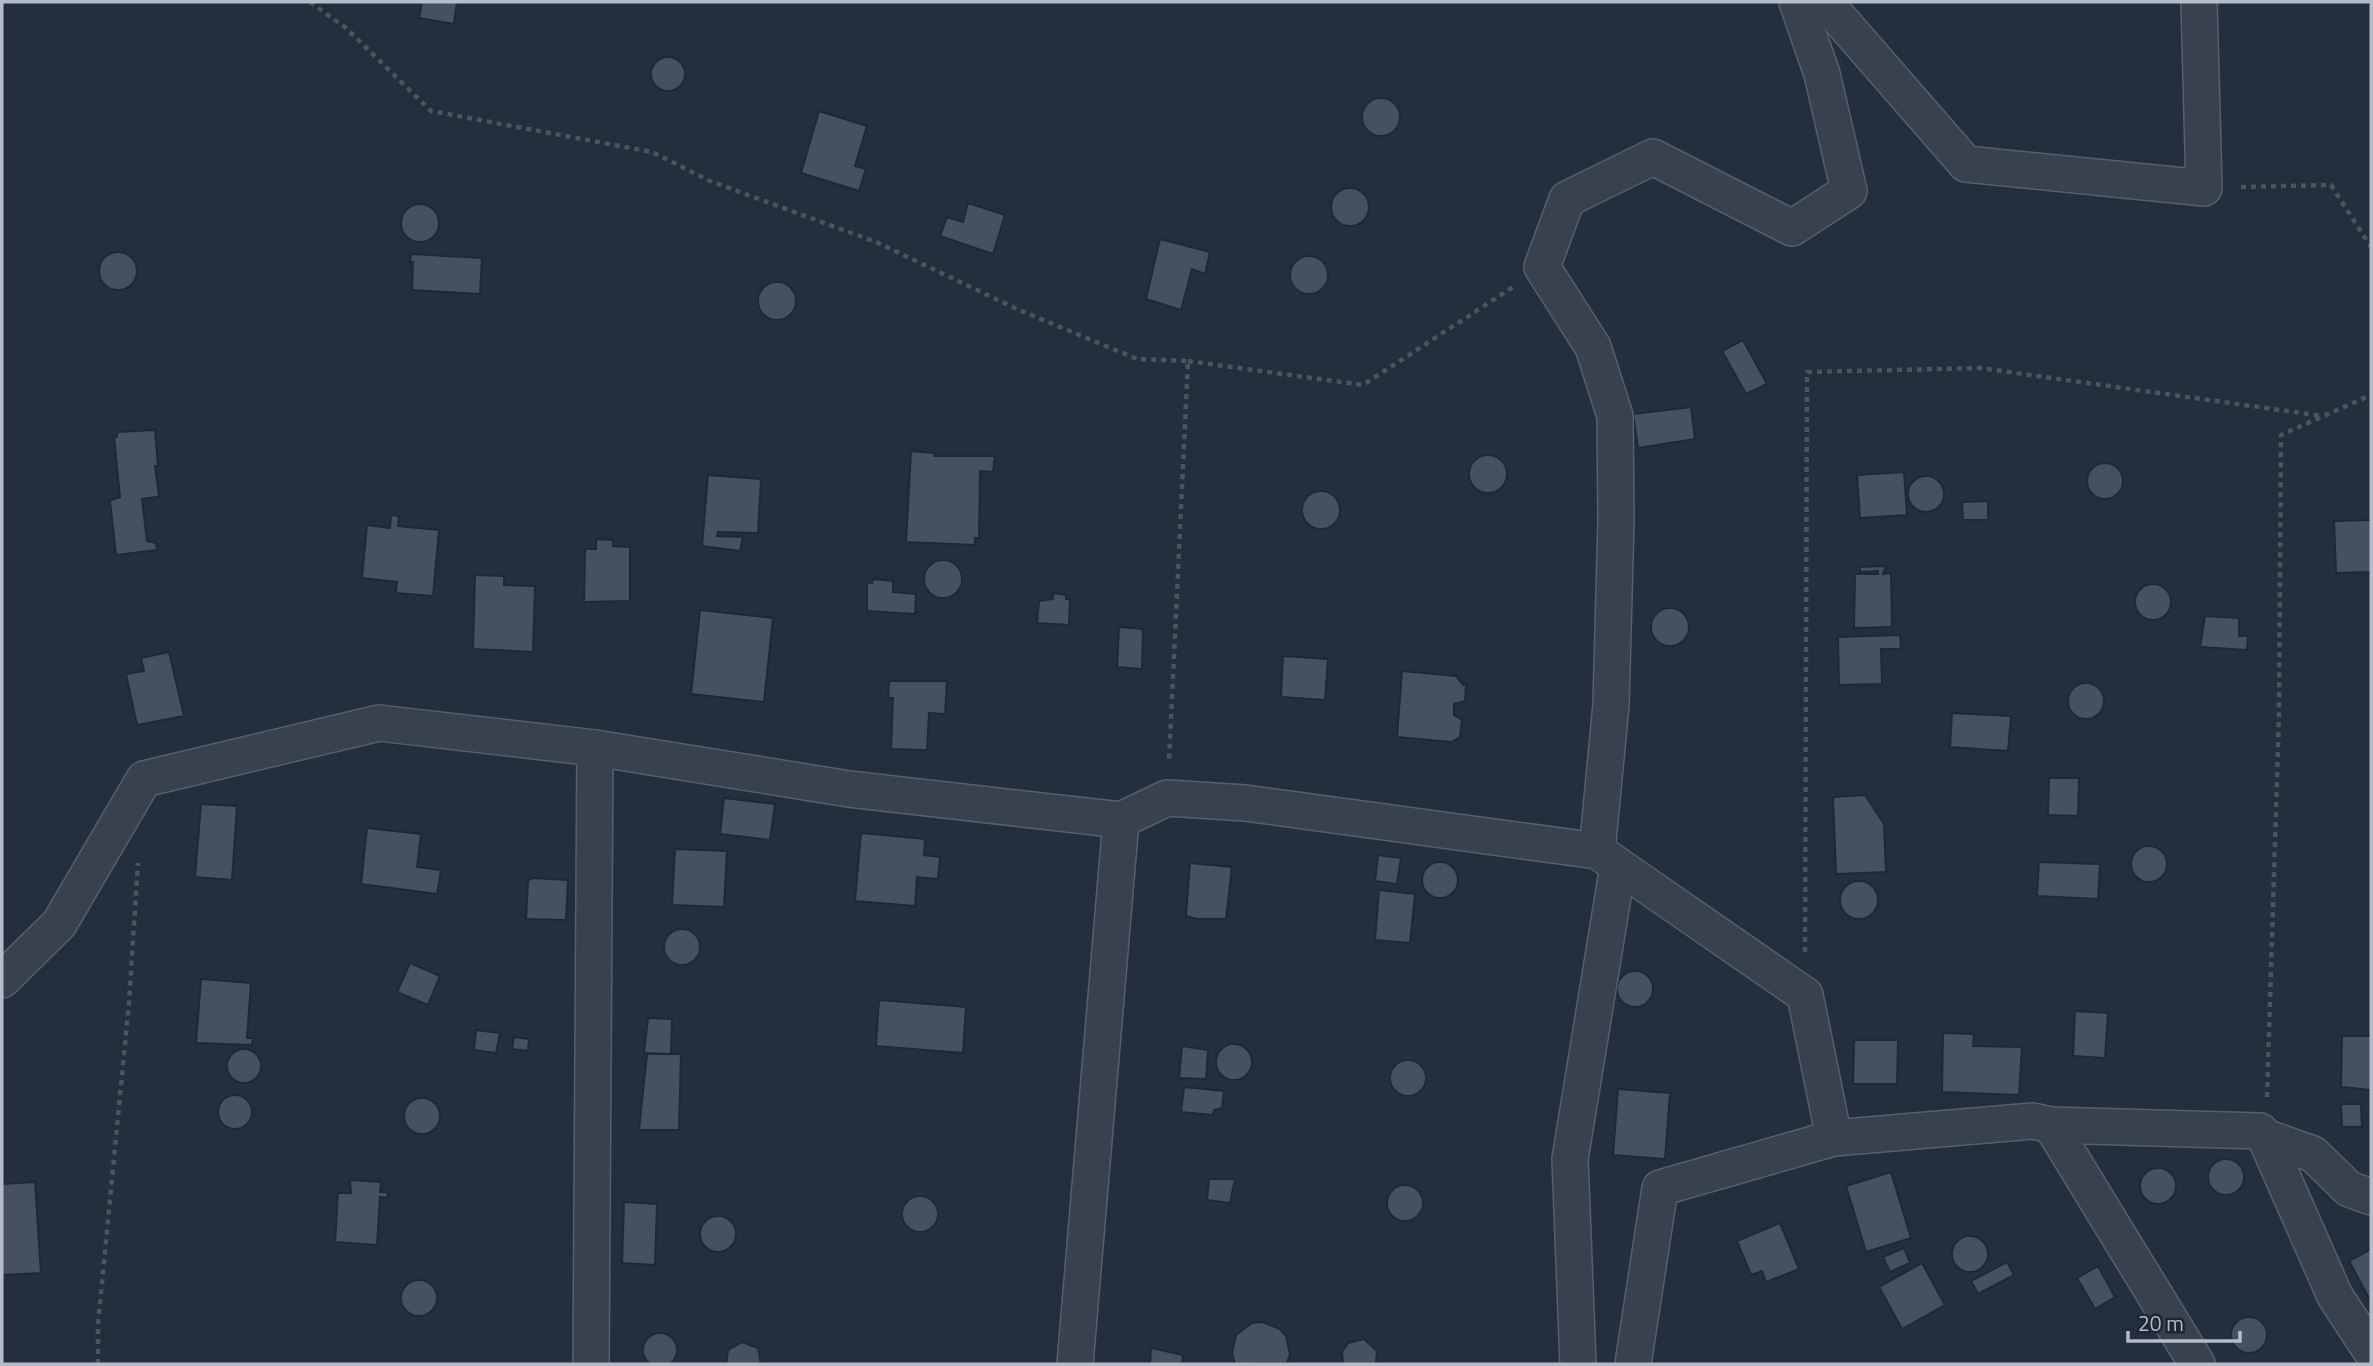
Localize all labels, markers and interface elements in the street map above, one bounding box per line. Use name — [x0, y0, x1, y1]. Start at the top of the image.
scale bar — [2128, 1300, 2240, 1344]
text: 20 m — [2138, 1307, 2184, 1339]

